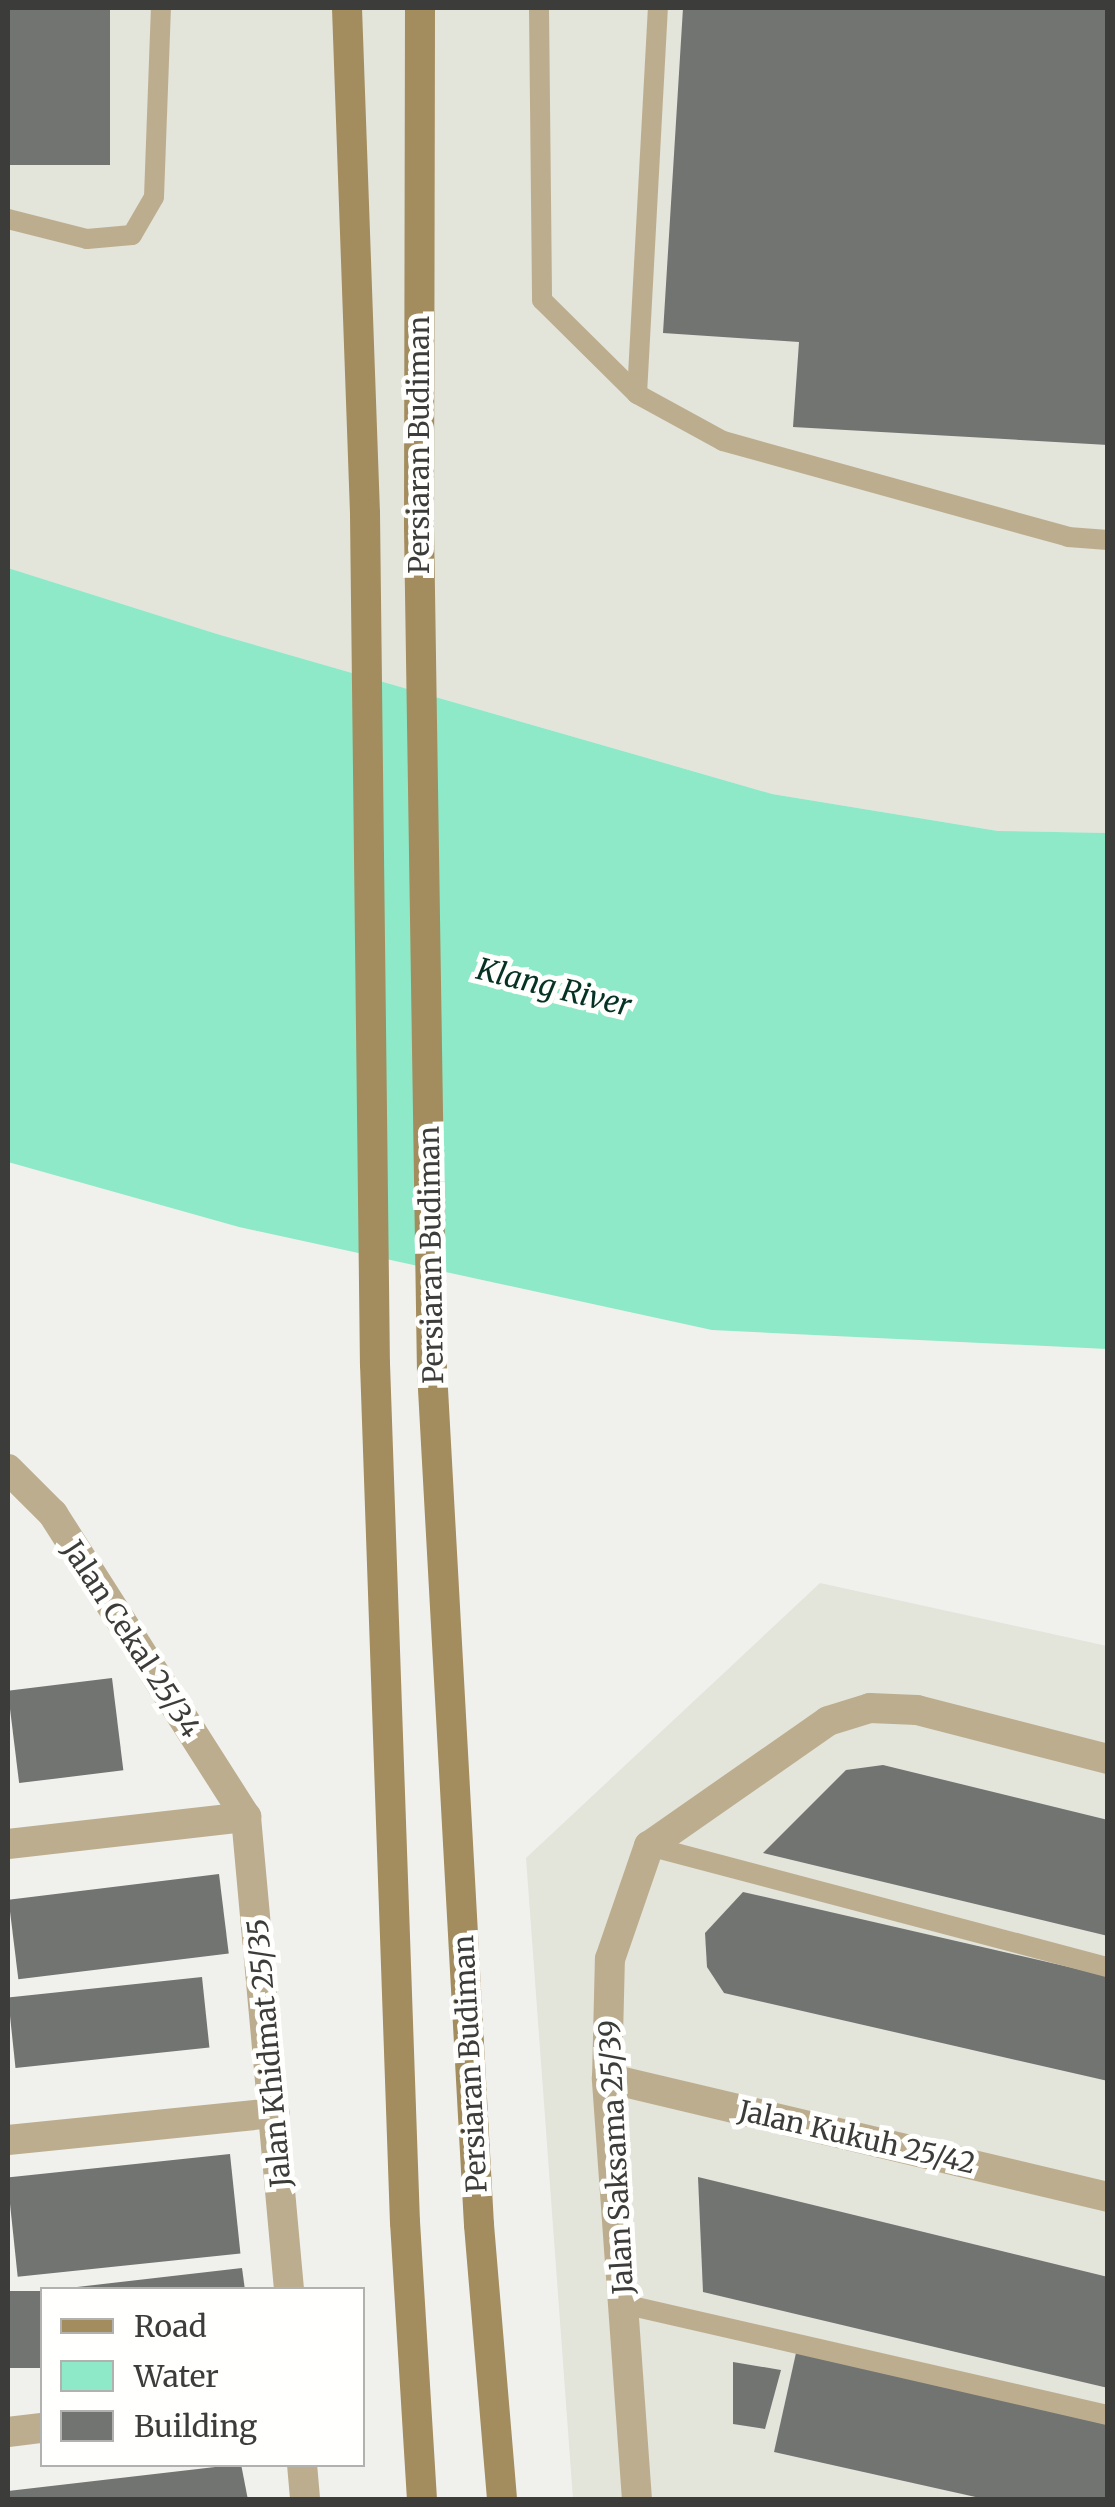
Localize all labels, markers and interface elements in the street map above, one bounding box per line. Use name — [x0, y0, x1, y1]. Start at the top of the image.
street label: Persiaran Budiman — [402, 316, 436, 574]
water label: Klang River — [473, 950, 635, 1024]
street label: Persiaran Budiman — [412, 1126, 450, 1384]
street label: Jalan Cekal 25/34 — [56, 1534, 208, 1744]
street label: Jalan Khidmat 25/35 — [241, 1917, 297, 2189]
street label: Persiaran Budiman — [446, 1934, 494, 2194]
street label: Jalan Saksama 25/39 — [592, 2019, 640, 2295]
street label: Jalan Kukuh 25/42 — [735, 2093, 979, 2181]
legend — [40, 2287, 365, 2467]
text: Road — [134, 2307, 207, 2345]
text: Water — [134, 2357, 219, 2395]
text: Building — [134, 2407, 257, 2445]

